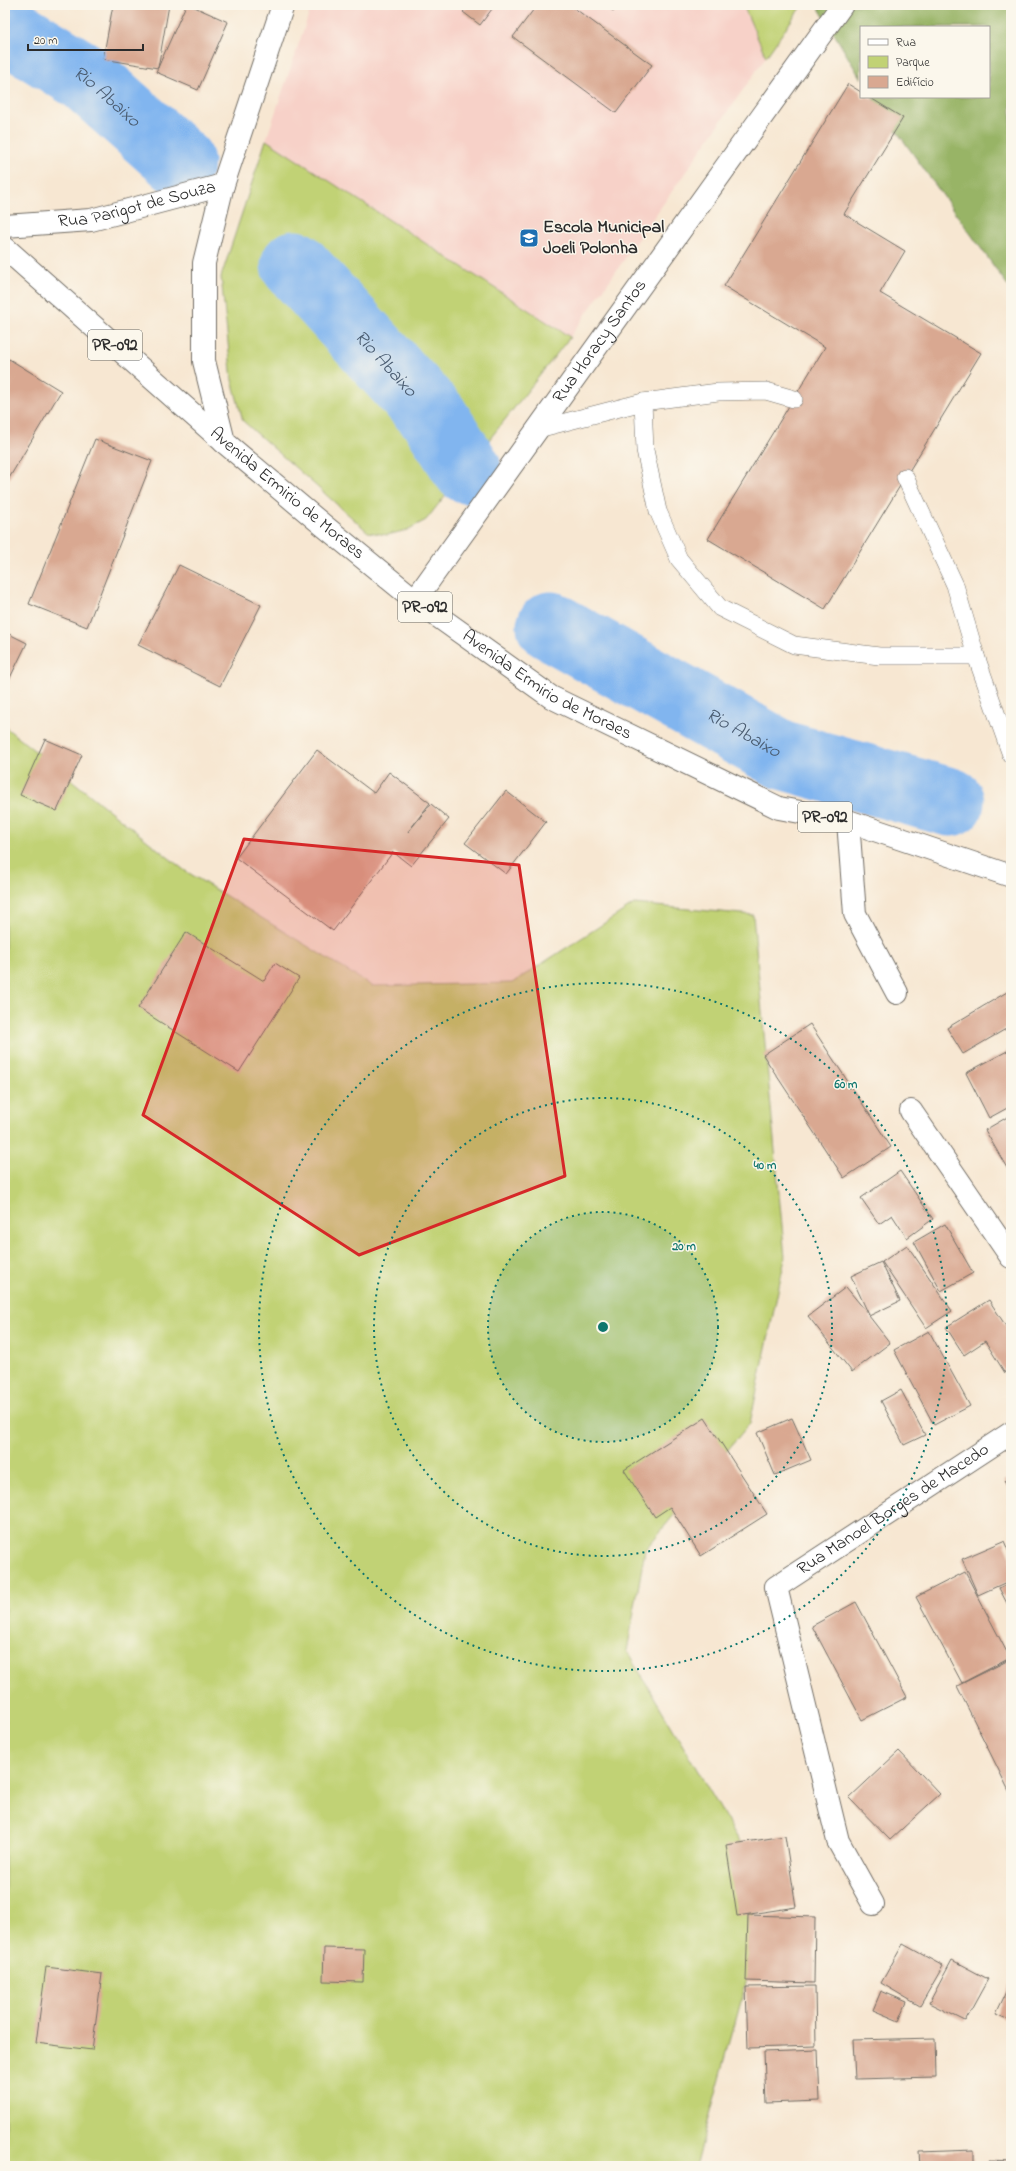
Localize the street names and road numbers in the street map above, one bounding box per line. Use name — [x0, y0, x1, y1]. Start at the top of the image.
street label: Rua Parigot de Souza — [57, 174, 219, 235]
street label: Rua Horacy Santos — [547, 274, 654, 409]
road number: PR-092 — [88, 330, 142, 360]
street label: Avenida Ermirio de Moraes — [203, 422, 370, 567]
road number: PR-092 — [398, 592, 452, 622]
street label: Avenida Ermirio de Moraes — [456, 624, 636, 747]
road number: PR-092 — [798, 802, 852, 832]
street label: Rua Manoel Borges de Macedo — [792, 1437, 995, 1583]

